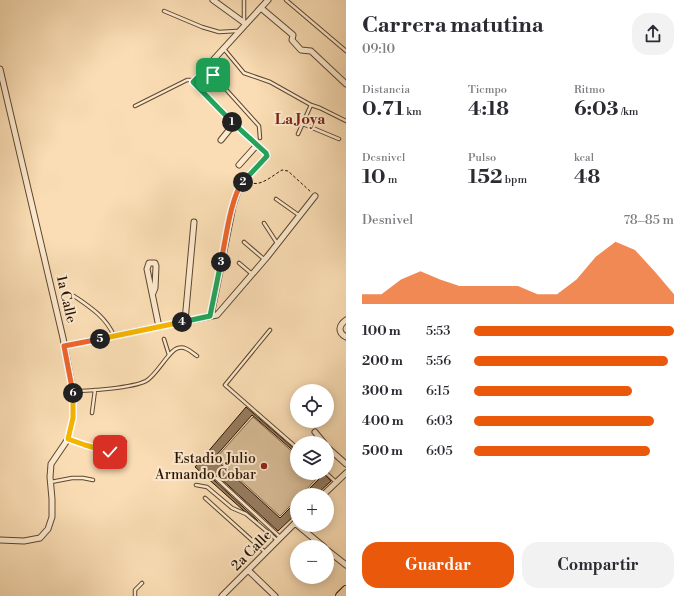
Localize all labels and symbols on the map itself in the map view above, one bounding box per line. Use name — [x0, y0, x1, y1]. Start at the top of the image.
pin — [196, 58, 230, 92]
district label: La Joya — [275, 110, 326, 129]
pin: 1 — [222, 112, 242, 132]
pin: 2 — [233, 172, 253, 192]
pin: 3 — [211, 252, 231, 272]
street label: 1a Calle — [52, 274, 80, 325]
pin: 4 — [172, 312, 192, 332]
pin: 5 — [90, 329, 110, 349]
pin: 6 — [63, 383, 83, 403]
pin — [93, 435, 127, 469]
place label: Estadio Julio Armando Cobar — [154, 450, 256, 484]
marker: Estadio Julio Armando Cobar — [259, 461, 269, 471]
street label: 2a Calle — [228, 527, 276, 575]

